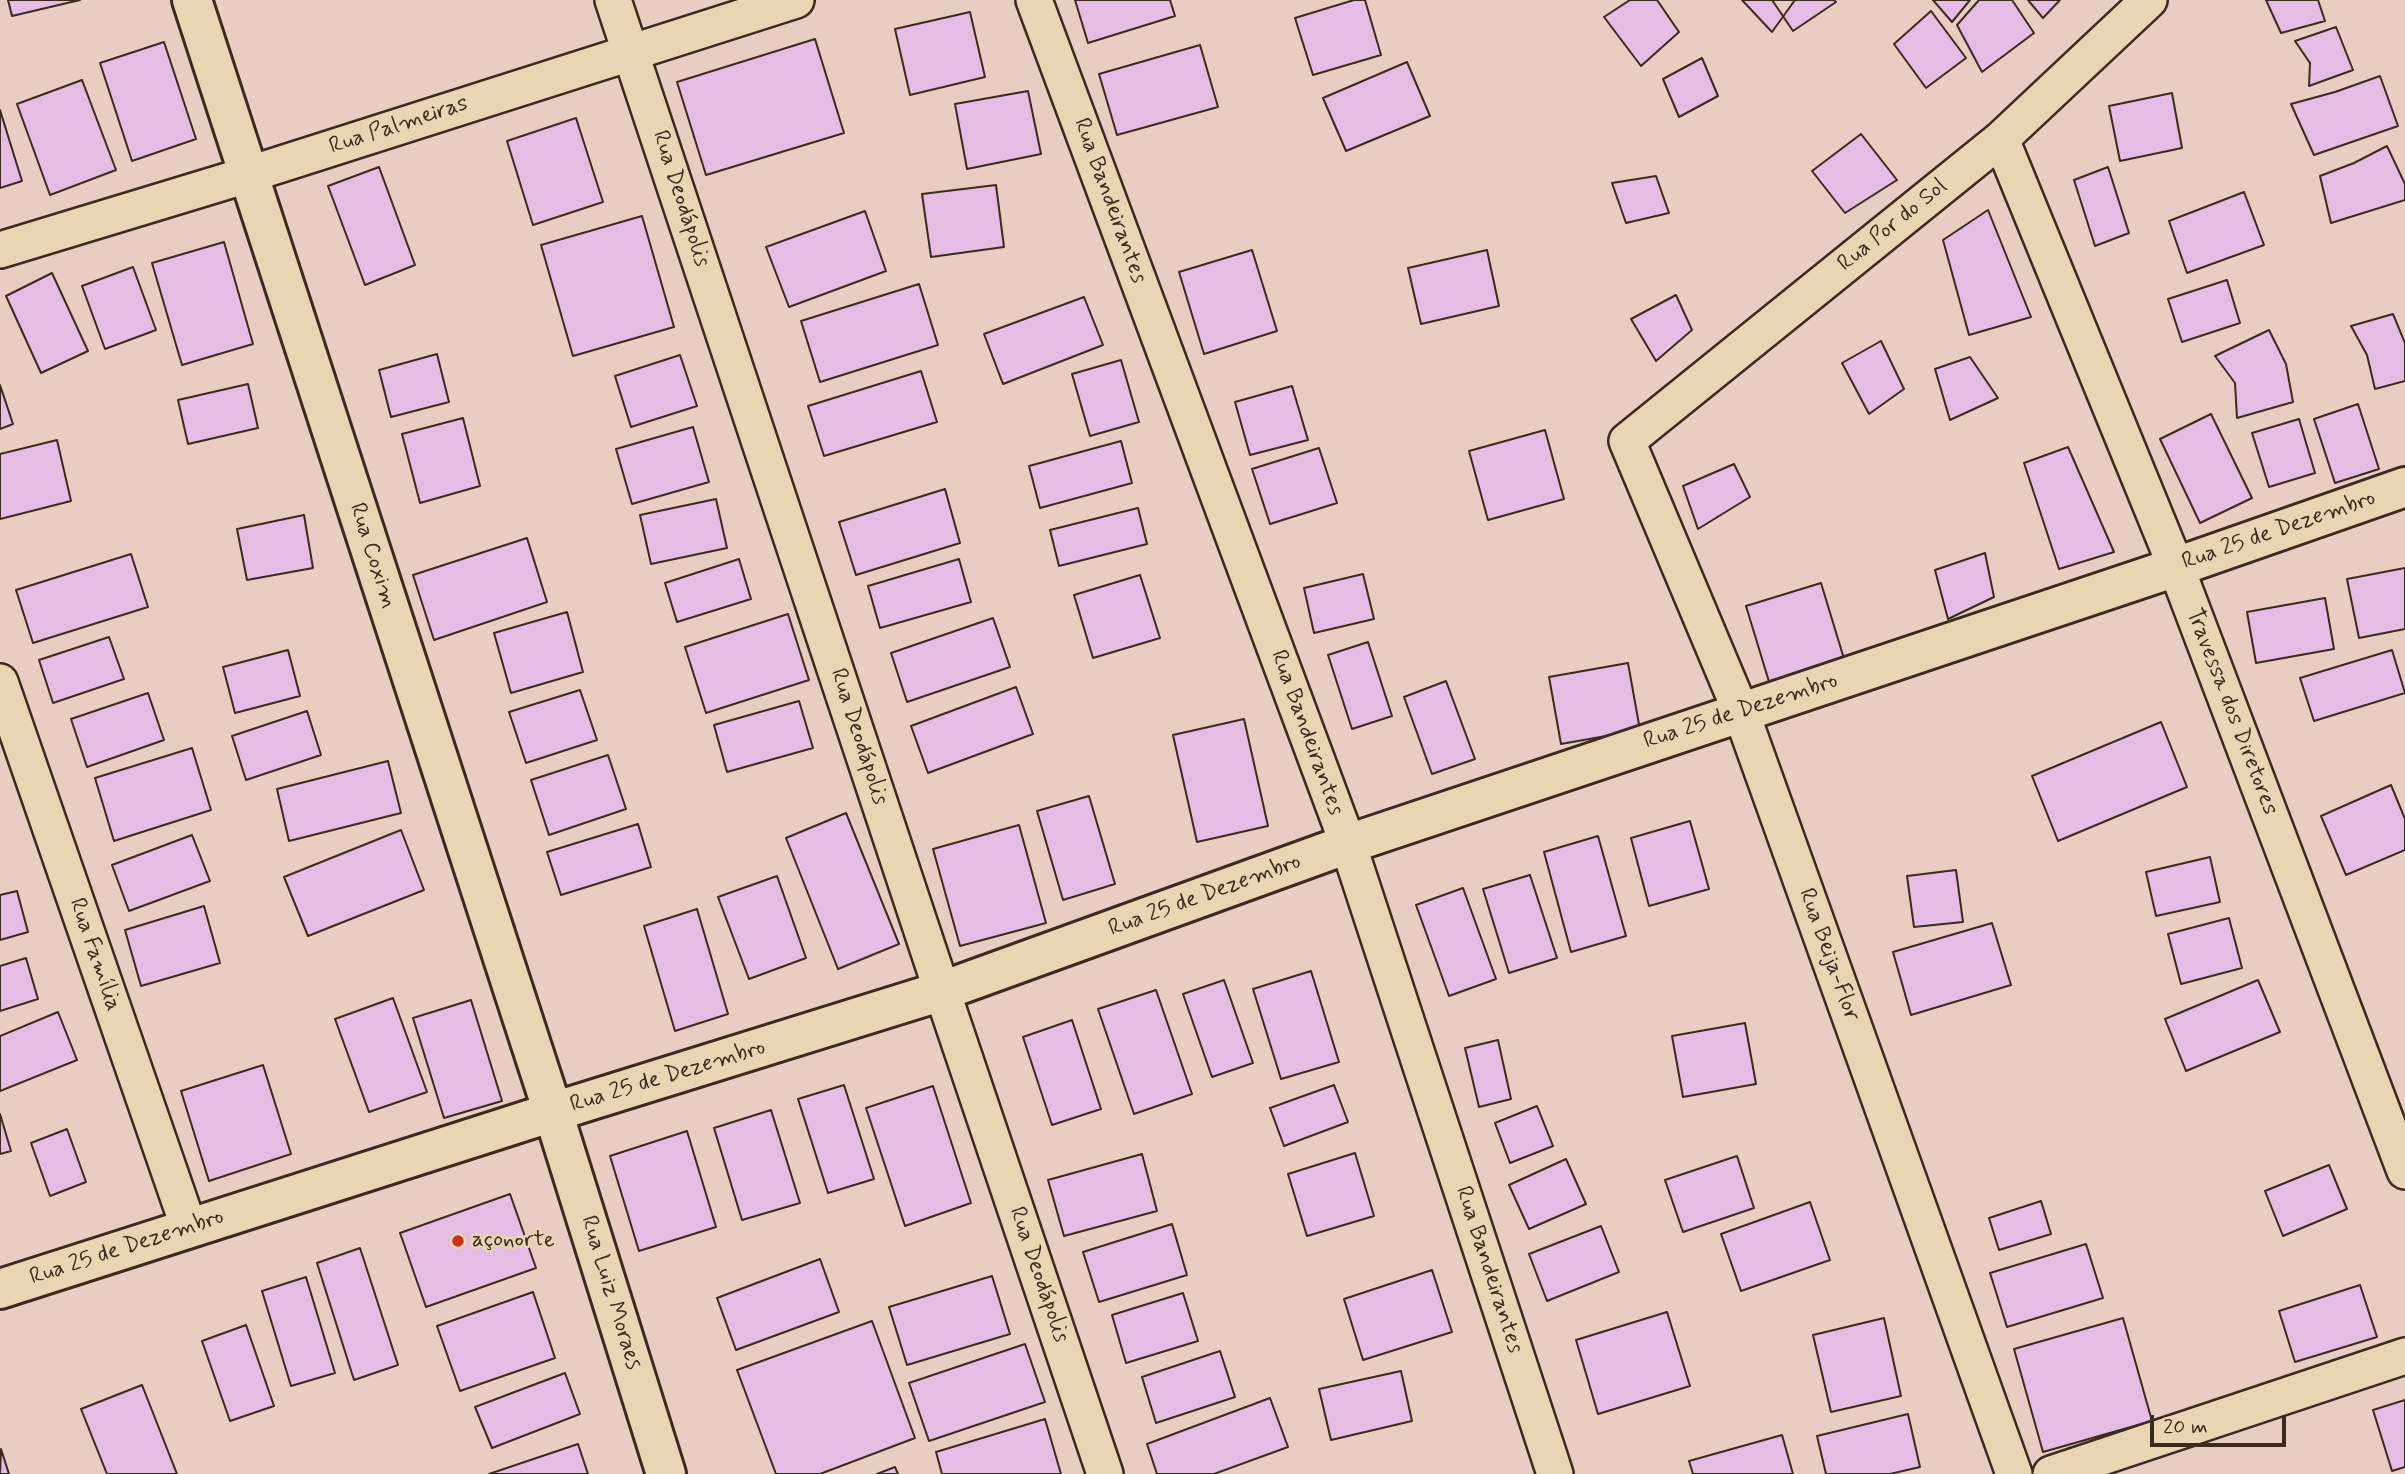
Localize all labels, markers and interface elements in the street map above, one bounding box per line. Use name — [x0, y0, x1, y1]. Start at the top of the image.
street label: Rua Palmeiras — [326, 91, 472, 161]
street label: Rua Bandeirantes — [1066, 115, 1152, 287]
street label: Rua Deodápolis — [645, 127, 715, 271]
street label: Rua Por do Sol — [1833, 174, 1953, 278]
street label: Rua 25 de Dezembro — [2179, 485, 2379, 577]
street label: Rua Coxim — [342, 500, 402, 612]
street label: Travessa dos Diretores — [2179, 605, 2283, 819]
street label: Rua Bandeirantes — [1263, 647, 1349, 819]
street label: Rua Deodápolis — [823, 665, 893, 809]
street label: Rua 25 de Dezembro — [1640, 668, 1842, 756]
street label: Rua 25 de Dezembro — [1105, 848, 1305, 944]
street label: Rua Beija-Flor — [1791, 885, 1865, 1025]
street label: Rua Família — [62, 895, 126, 1015]
street label: Rua 25 de Dezembro — [567, 1034, 769, 1120]
street label: Rua Bandeirantes — [1448, 1183, 1528, 1357]
street label: Rua Deodápolis — [1002, 1203, 1074, 1347]
street label: Rua 25 de Dezembro — [26, 1204, 228, 1292]
street label: Rua Luiz Moraes — [573, 1213, 647, 1373]
place label: açonorte — [472, 1227, 555, 1255]
marker: açonorte — [450, 1233, 466, 1249]
scale bar — [2153, 1400, 2290, 1444]
text: 20 m — [2163, 1413, 2208, 1441]

